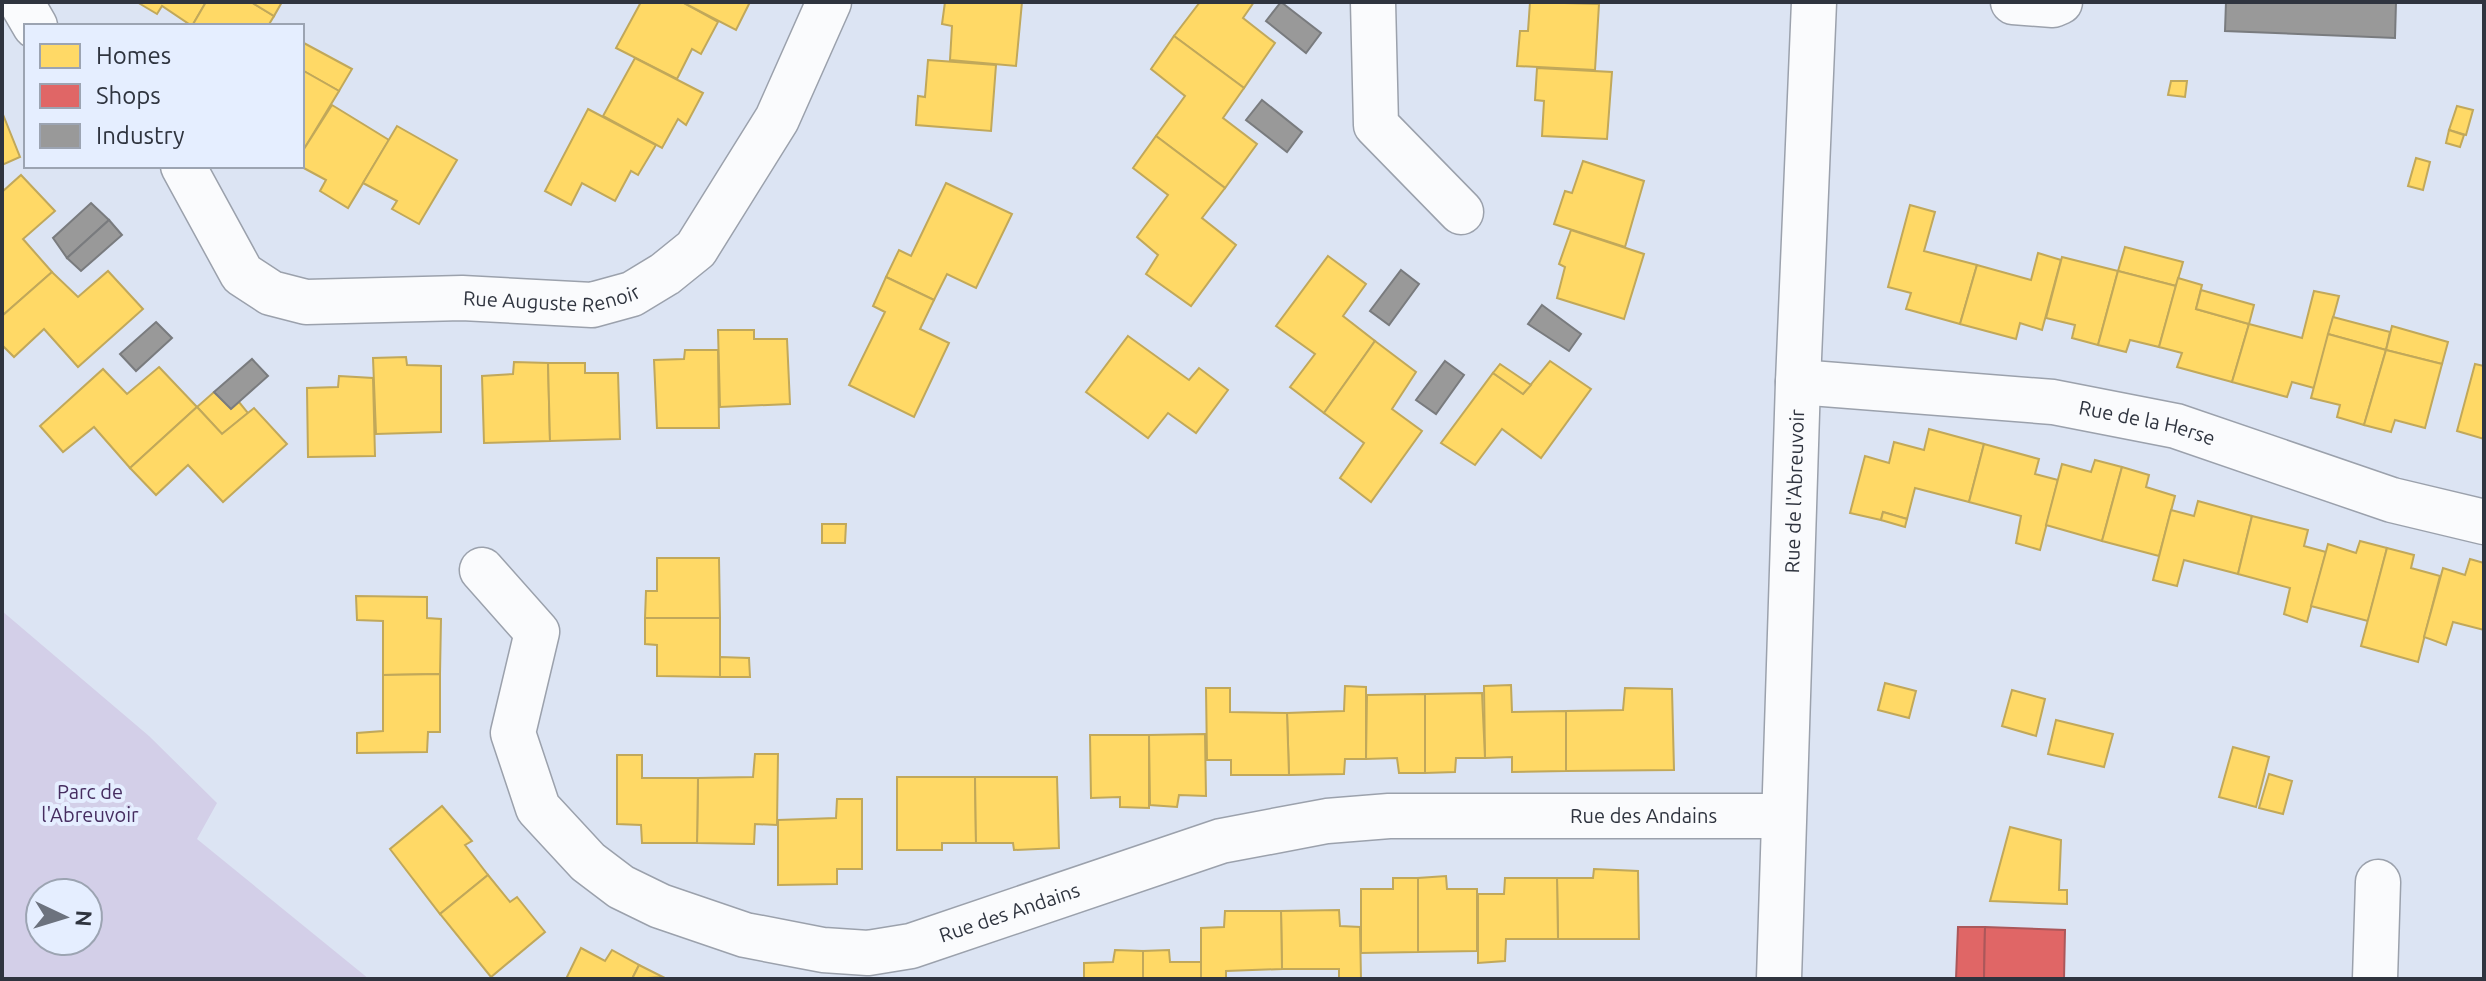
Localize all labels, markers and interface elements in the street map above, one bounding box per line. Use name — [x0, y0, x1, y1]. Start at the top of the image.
legend — [24, 24, 304, 168]
text: Homes — [96, 42, 171, 69]
text: Shops — [96, 82, 161, 109]
text: Industry — [96, 122, 185, 149]
street label: Rue Auguste Renoir — [462, 280, 644, 316]
street label: Rue de la Herse — [2077, 395, 2218, 450]
street label: Rue de l'Abreuvoir — [1780, 408, 1808, 574]
park label: Parc de l'Abreuvoir — [41, 780, 139, 826]
street label: Rue des Andains — [1570, 804, 1717, 827]
north arrow — [24, 877, 104, 957]
street label: Rue des Andains — [936, 878, 1083, 947]
text: N — [71, 909, 97, 927]

